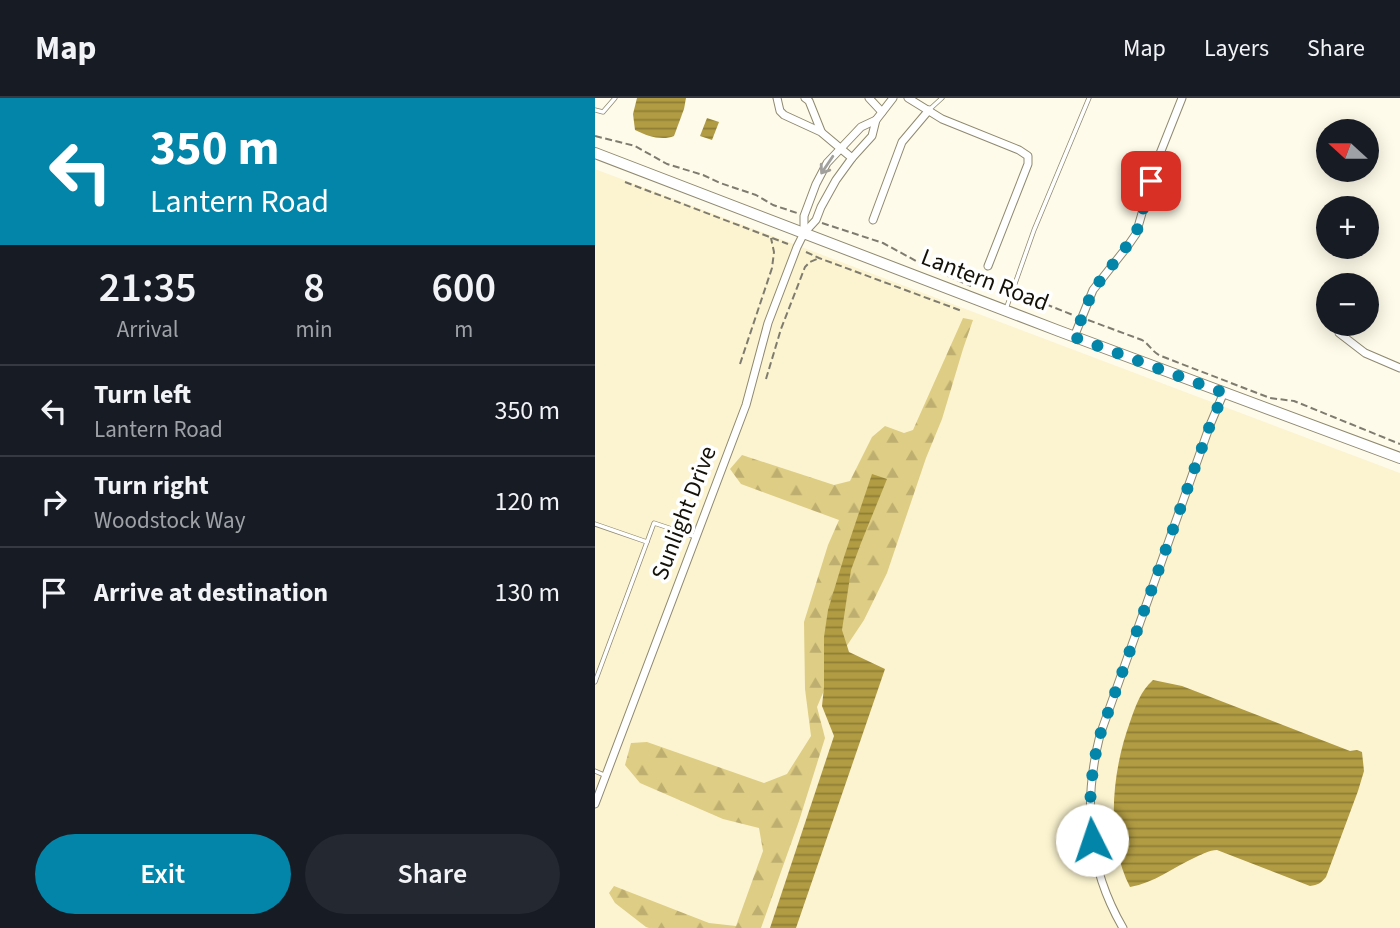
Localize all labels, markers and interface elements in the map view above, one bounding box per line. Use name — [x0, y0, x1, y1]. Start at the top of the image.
text: Map — [35, 25, 96, 72]
text: Map — [1123, 31, 1166, 66]
text: Layers — [1204, 31, 1269, 66]
text: Share — [1307, 31, 1365, 66]
text: 350 m — [150, 114, 279, 184]
north arrow — [1316, 119, 1379, 182]
map controls — [1316, 119, 1379, 336]
icon: left — [35, 126, 126, 217]
pin — [1121, 151, 1181, 211]
one-way arrow — [820, 155, 834, 174]
icon: arrive — [1132, 162, 1170, 200]
text: Lantern Road — [150, 179, 329, 225]
button: + — [1316, 196, 1379, 259]
street label: Lantern Road — [916, 240, 1054, 320]
text: 21:35 — [99, 258, 197, 318]
text: 8 — [303, 258, 325, 318]
text: 600 — [432, 258, 496, 318]
button: − — [1316, 273, 1379, 336]
text: Arrival — [117, 313, 179, 346]
text: min — [295, 313, 333, 346]
text: m — [454, 313, 473, 346]
text: Turn left — [94, 376, 191, 413]
icon: left — [35, 392, 73, 430]
text: 350 m — [494, 392, 560, 429]
text: Lantern Road — [94, 413, 223, 446]
street label: Sunlight Drive — [642, 441, 726, 585]
text: Turn right — [94, 467, 209, 504]
icon: right — [35, 483, 73, 521]
text: 120 m — [494, 483, 560, 520]
text: Woodstock Way — [94, 504, 245, 537]
icon: arrive — [35, 574, 73, 612]
text: Arrive at destination — [94, 574, 328, 611]
text: 130 m — [494, 574, 560, 611]
position arrow — [1055, 803, 1129, 877]
button: Exit — [35, 834, 291, 914]
button: Share — [305, 834, 560, 914]

